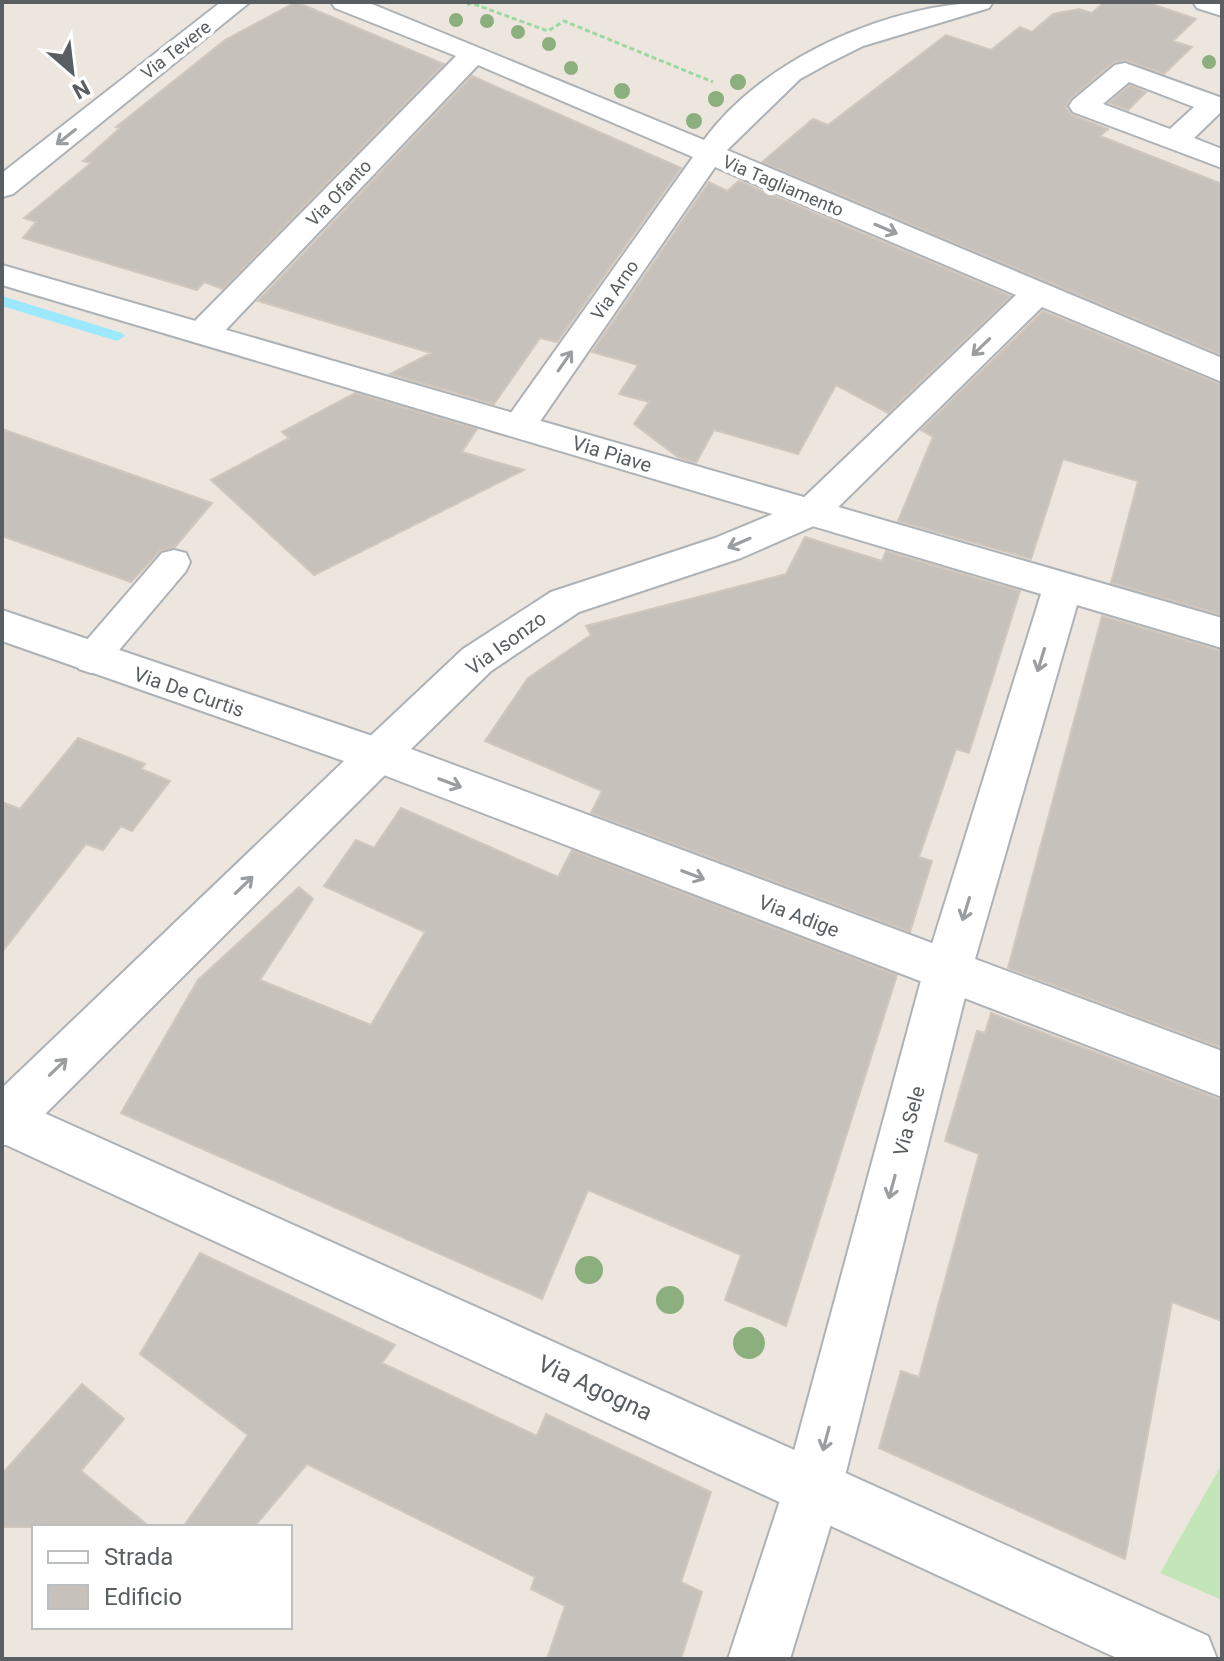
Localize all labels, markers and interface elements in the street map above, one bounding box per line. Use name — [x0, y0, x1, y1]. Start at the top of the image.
street label: Via Tevere — [137, 16, 215, 83]
north arrow — [32, 32, 112, 112]
text: N — [68, 75, 94, 104]
one-way arrow — [56, 128, 77, 146]
street label: Via Tagliamento — [720, 151, 847, 220]
street label: Via Ofanto — [302, 155, 376, 230]
one-way arrow — [873, 223, 898, 238]
street label: Via Arno — [586, 256, 643, 324]
one-way arrow — [971, 338, 991, 357]
one-way arrow — [557, 351, 573, 373]
street label: Via Piave — [569, 431, 655, 477]
one-way arrow — [727, 537, 751, 552]
street label: Via Isonzo — [461, 606, 551, 680]
one-way arrow — [1033, 646, 1048, 672]
street label: Via De Curtis — [131, 662, 247, 722]
one-way arrow — [437, 777, 462, 791]
one-way arrow — [680, 869, 705, 883]
one-way arrow — [234, 876, 254, 895]
street label: Via Adige — [755, 890, 843, 942]
one-way arrow — [958, 895, 973, 921]
one-way arrow — [48, 1058, 67, 1077]
street label: Via Sele — [888, 1083, 930, 1159]
one-way arrow — [883, 1173, 898, 1199]
street label: Via Agogna — [533, 1349, 657, 1427]
one-way arrow — [818, 1425, 833, 1451]
legend — [32, 1525, 292, 1629]
text: Strada — [104, 1543, 173, 1571]
text: Edificio — [104, 1583, 182, 1611]

